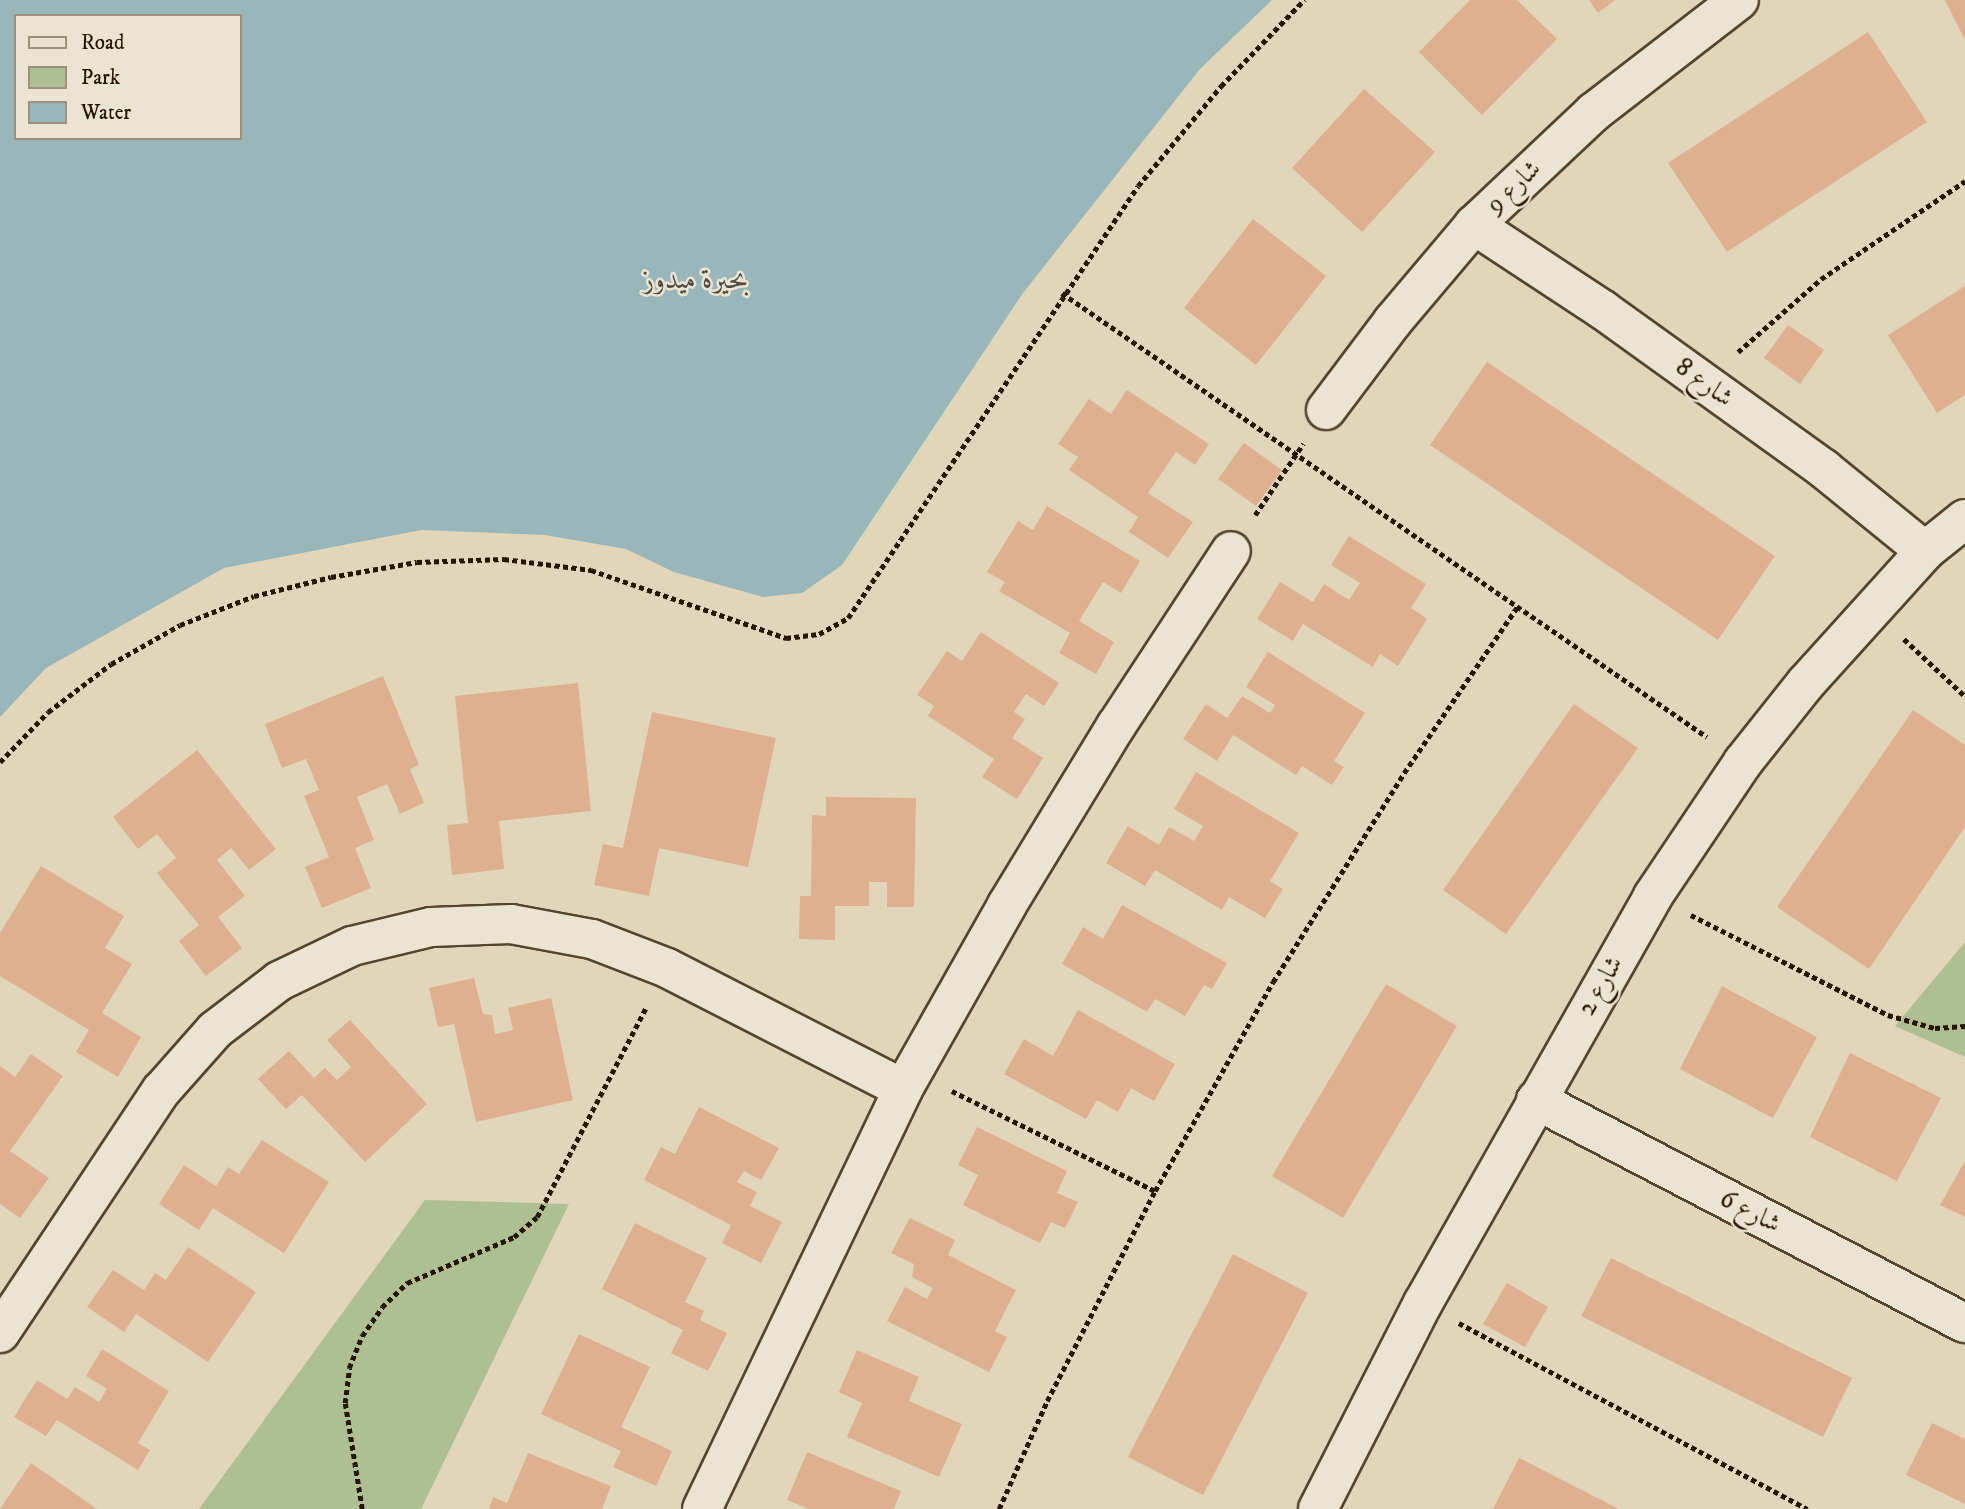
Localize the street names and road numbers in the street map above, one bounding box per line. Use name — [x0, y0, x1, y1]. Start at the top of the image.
street label: شارع 9 — [1480, 154, 1548, 220]
street label: شارع 8 — [1669, 352, 1739, 414]
street label: شارع 2 — [1572, 951, 1630, 1021]
street label: شارع 6 — [1714, 1184, 1786, 1240]

